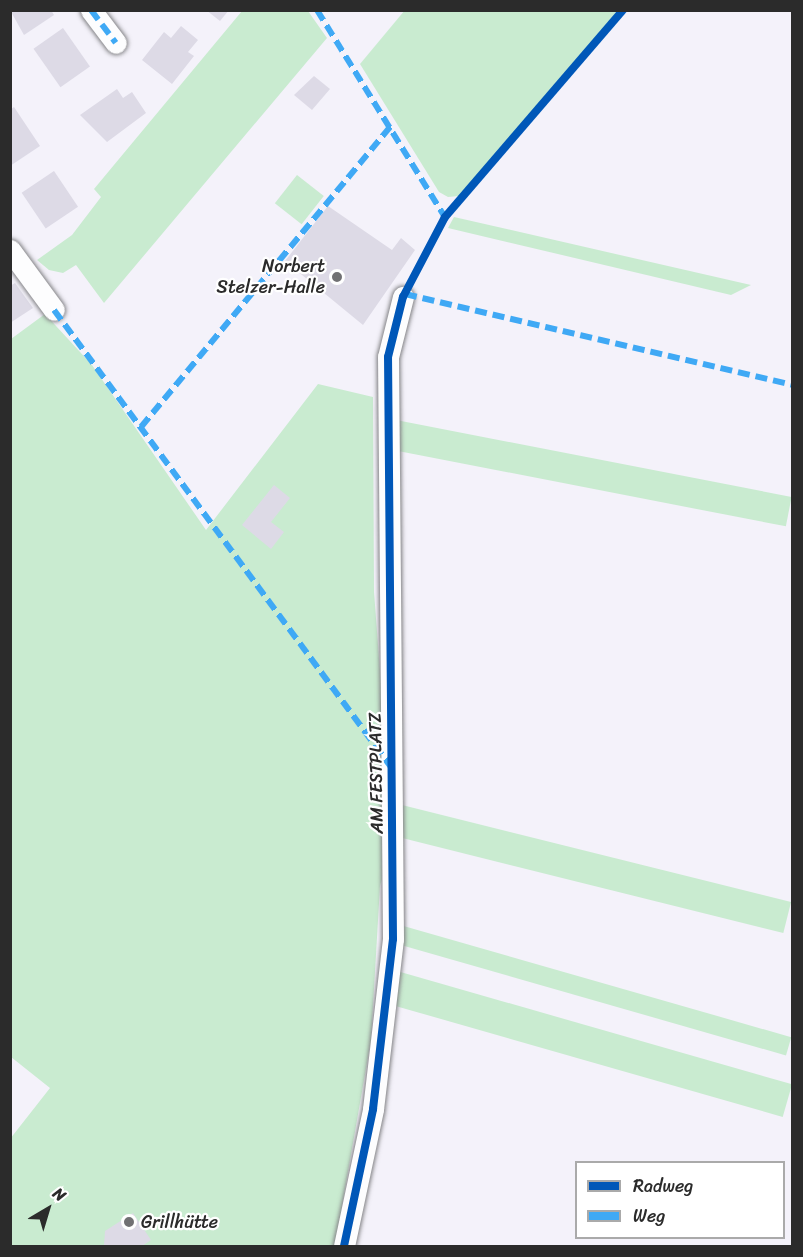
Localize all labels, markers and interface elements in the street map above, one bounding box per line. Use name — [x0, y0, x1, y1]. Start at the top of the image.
place label: Norbert Stelzer-Halle — [217, 256, 325, 298]
marker: Norbert Stelzer-Halle — [330, 270, 344, 284]
street label: AM FESTPLATZ — [364, 712, 388, 834]
legend — [575, 1161, 785, 1239]
text: Radweg — [633, 1170, 693, 1202]
north arrow — [18, 1179, 78, 1239]
text: N — [46, 1180, 73, 1209]
text: Weg — [633, 1200, 665, 1232]
place label: Grillhütte — [141, 1211, 218, 1233]
marker: Grillhütte — [122, 1215, 136, 1229]

